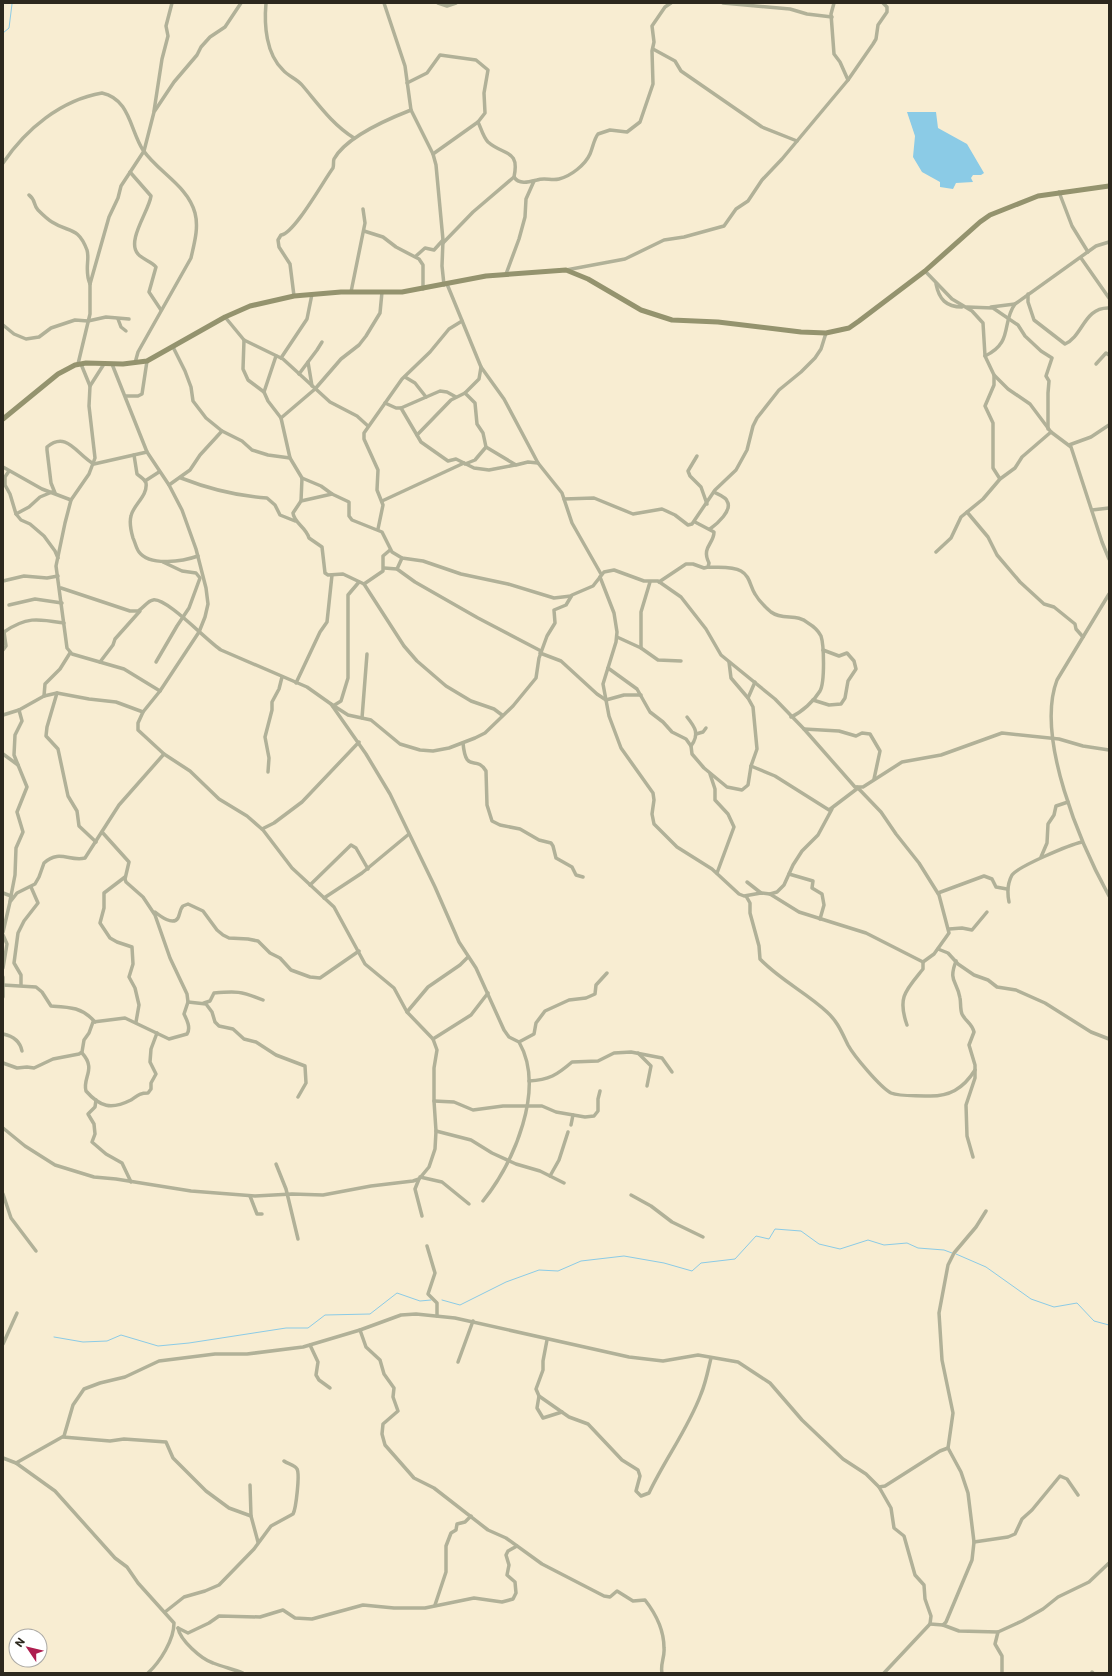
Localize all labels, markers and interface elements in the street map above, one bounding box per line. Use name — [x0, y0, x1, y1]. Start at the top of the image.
north arrow — [8, 1628, 48, 1668]
text: N — [12, 1635, 27, 1649]

